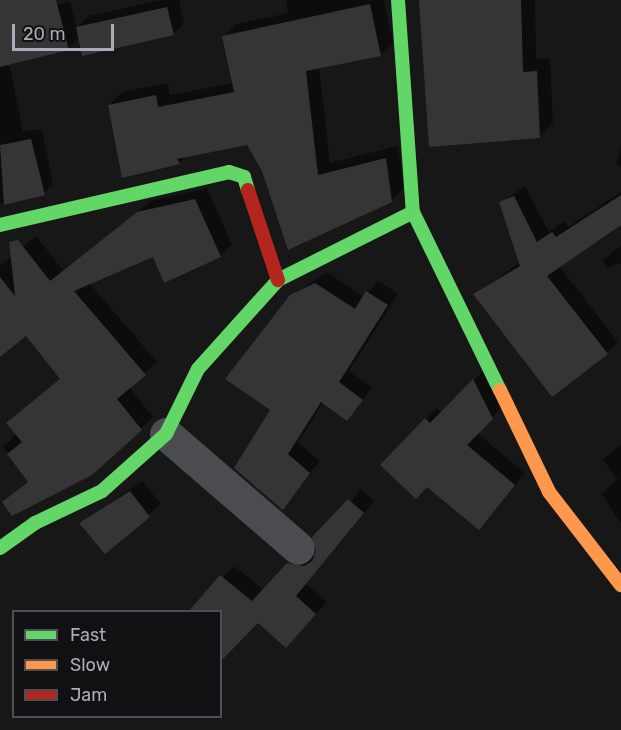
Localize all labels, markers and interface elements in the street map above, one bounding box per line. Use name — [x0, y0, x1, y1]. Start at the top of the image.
scale bar — [15, 12, 117, 50]
text: 20 m — [23, 23, 65, 45]
legend — [12, 610, 222, 718]
text: Fast — [70, 624, 106, 646]
text: Slow — [70, 654, 110, 676]
text: Jam — [70, 684, 107, 706]

